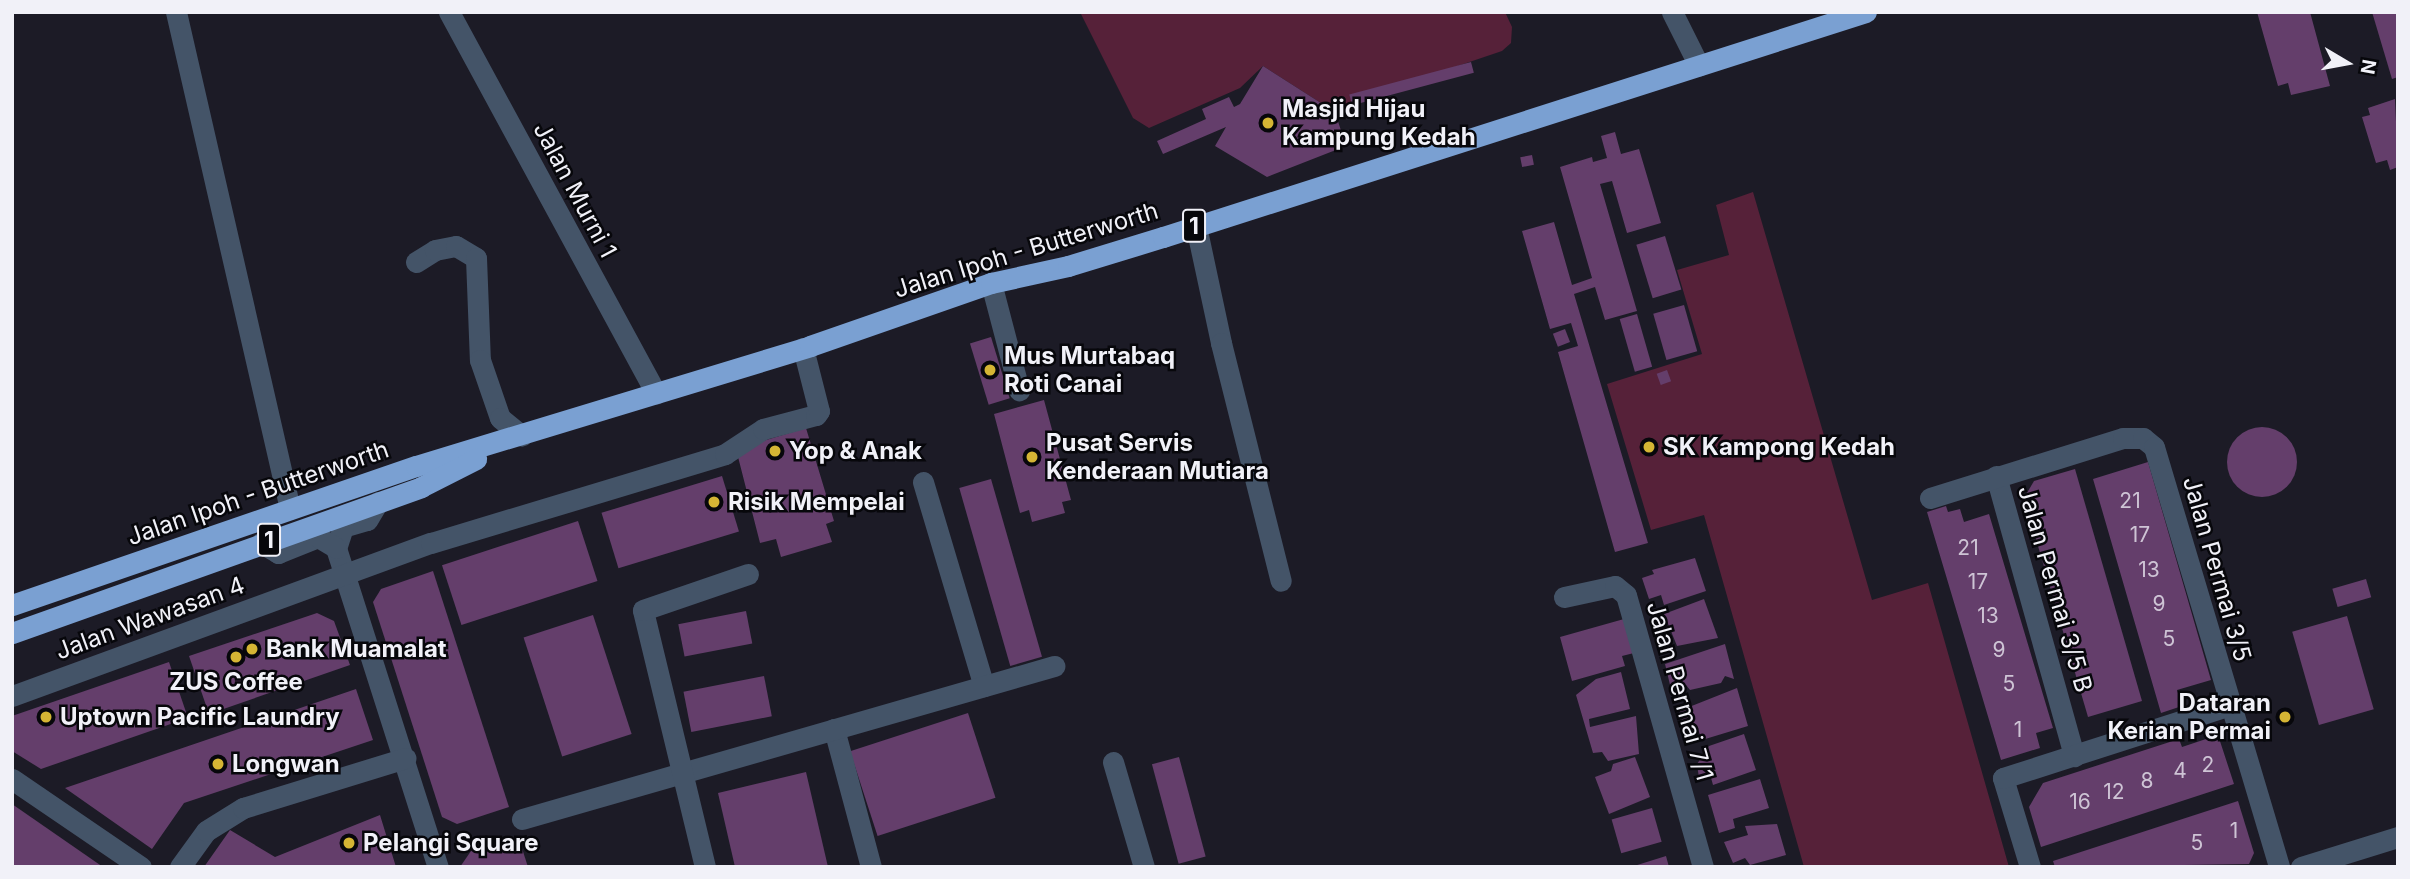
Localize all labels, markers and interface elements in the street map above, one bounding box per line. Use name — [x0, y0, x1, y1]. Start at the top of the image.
north arrow — [2312, 28, 2382, 98]
text: N — [2356, 58, 2381, 76]
place label: Masjid Hijau Kampung Kedah — [1282, 95, 1476, 151]
marker: Masjid Hijau Kampung Kedah — [1260, 115, 1276, 131]
street label: Jalan Murni 1 — [527, 117, 623, 263]
street label: Jalan Ipoh - Butterworth — [890, 196, 1162, 304]
road number: 1 — [1182, 206, 1206, 246]
place label: Mus Murtabaq Roti Canai — [1004, 342, 1175, 398]
marker: Mus Murtabaq Roti Canai — [982, 362, 998, 378]
place label: Pusat Servis Kenderaan Mutiara — [1046, 429, 1269, 485]
place label: SK Kampong Kedah — [1663, 433, 1895, 461]
street label: Jalan Ipoh - Butterworth — [123, 435, 393, 551]
place label: Yop & Anak — [789, 437, 922, 465]
marker: SK Kampong Kedah — [1641, 439, 1657, 455]
marker: Yop & Anak — [767, 443, 783, 459]
marker: Pusat Servis Kenderaan Mutiara — [1024, 449, 1040, 465]
street label: Jalan Permai 3/5 — [2177, 473, 2257, 665]
street label: Jalan Permai 3/5 B — [2012, 482, 2098, 696]
place label: Risik Mempelai — [728, 488, 905, 516]
house number: 21 — [2119, 488, 2141, 514]
marker: Risik Mempelai — [706, 494, 722, 510]
road number: 1 — [257, 520, 281, 560]
house number: 17 — [2130, 522, 2150, 548]
house number: 21 — [1957, 535, 1979, 561]
house number: 13 — [2138, 557, 2160, 583]
house number: 17 — [1968, 569, 1988, 595]
street label: Jalan Wawasan 4 — [52, 570, 248, 666]
house number: 9 — [2152, 591, 2166, 617]
street label: Jalan Permai 7/1 — [1641, 598, 1719, 784]
house number: 13 — [1977, 603, 1999, 629]
house number: 5 — [2163, 626, 2175, 652]
place label: Bank Muamalat — [266, 635, 447, 663]
house number: 9 — [1992, 637, 2006, 663]
marker: Bank Muamalat — [244, 641, 260, 657]
marker: ZUS Coffee — [228, 649, 244, 665]
place label: ZUS Coffee — [169, 668, 303, 696]
house number: 5 — [2003, 671, 2015, 697]
place label: Dataran Kerian Permai — [2107, 689, 2271, 745]
place label: Uptown Pacific Laundry — [60, 703, 340, 731]
marker: Uptown Pacific Laundry — [38, 709, 54, 725]
marker: Dataran Kerian Permai — [2277, 709, 2293, 725]
house number: 1 — [2014, 717, 2022, 743]
place label: Longwan — [232, 750, 340, 778]
house number: 2 — [2202, 752, 2214, 778]
marker: Longwan — [210, 756, 226, 772]
house number: 4 — [2173, 758, 2187, 784]
house number: 8 — [2141, 768, 2153, 794]
house number: 12 — [2103, 779, 2125, 805]
house number: 16 — [2069, 789, 2091, 815]
house number: 1 — [2230, 818, 2238, 844]
place label: Pelangi Square — [363, 829, 539, 857]
house number: 5 — [2191, 830, 2203, 856]
marker: Pelangi Square — [341, 835, 357, 851]

